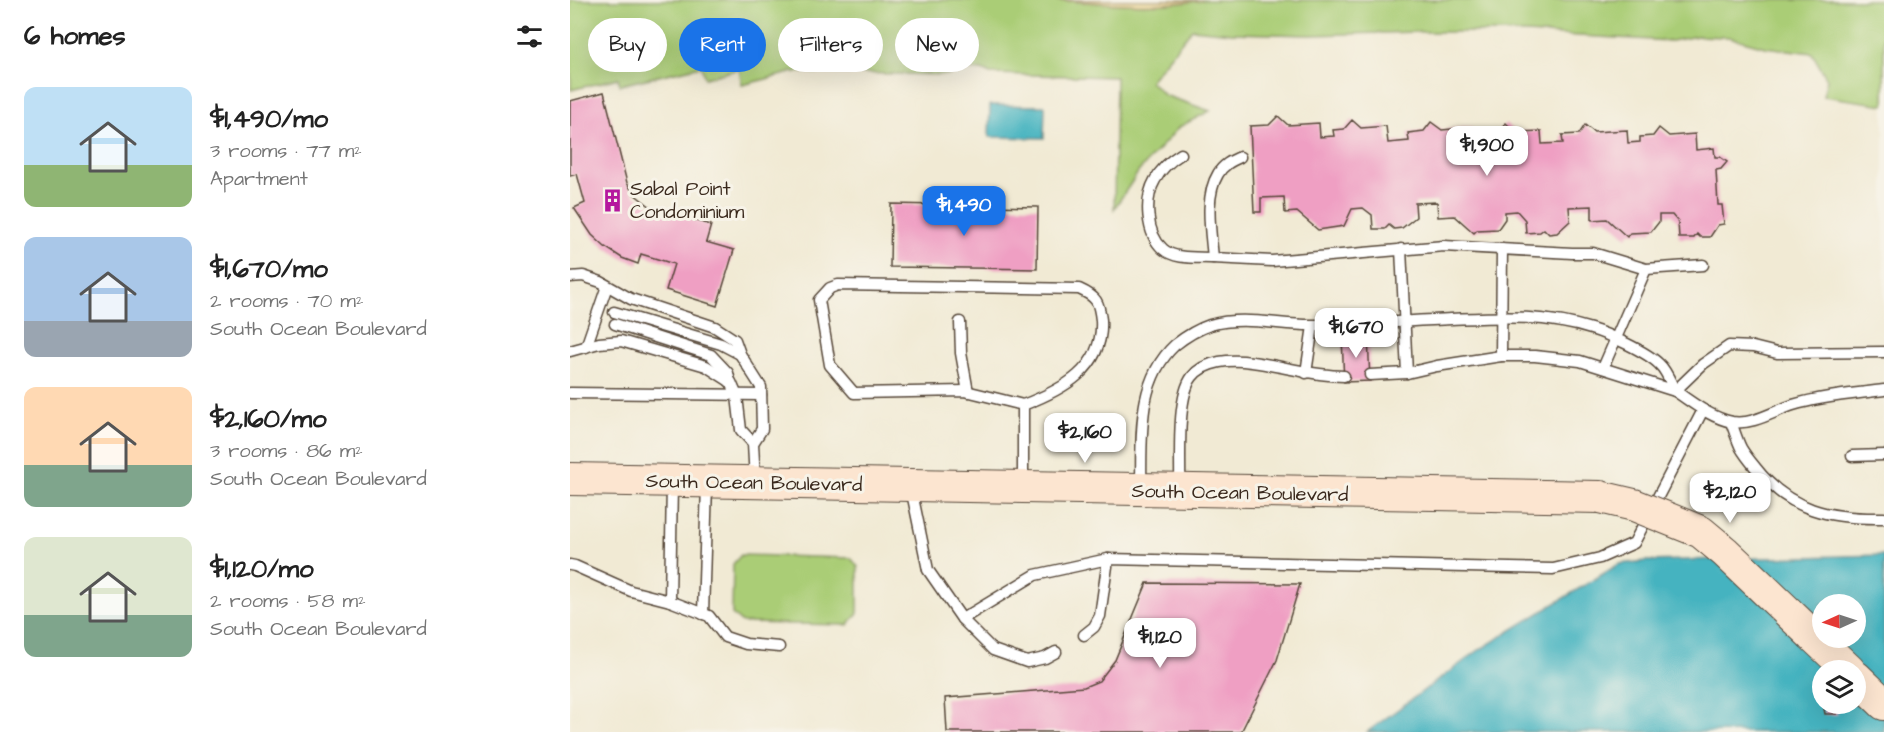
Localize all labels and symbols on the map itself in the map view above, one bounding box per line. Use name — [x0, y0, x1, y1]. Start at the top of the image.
pin: $1,900 — [1438, 126, 1536, 177]
place label: Sabal Point Condominium — [630, 175, 745, 226]
pin: $1,490 — [915, 186, 1013, 237]
building icon: Sabal Point Condominium — [599, 187, 625, 213]
pin: $1,670 — [1307, 308, 1405, 359]
pin: $2,160 — [1036, 413, 1134, 464]
street label: South Ocean Boulevard — [645, 467, 863, 499]
pin: $2,120 — [1681, 473, 1779, 524]
street label: South Ocean Boulevard — [1131, 477, 1349, 509]
north arrow — [1812, 594, 1866, 648]
pin: $1,120 — [1111, 618, 1209, 669]

